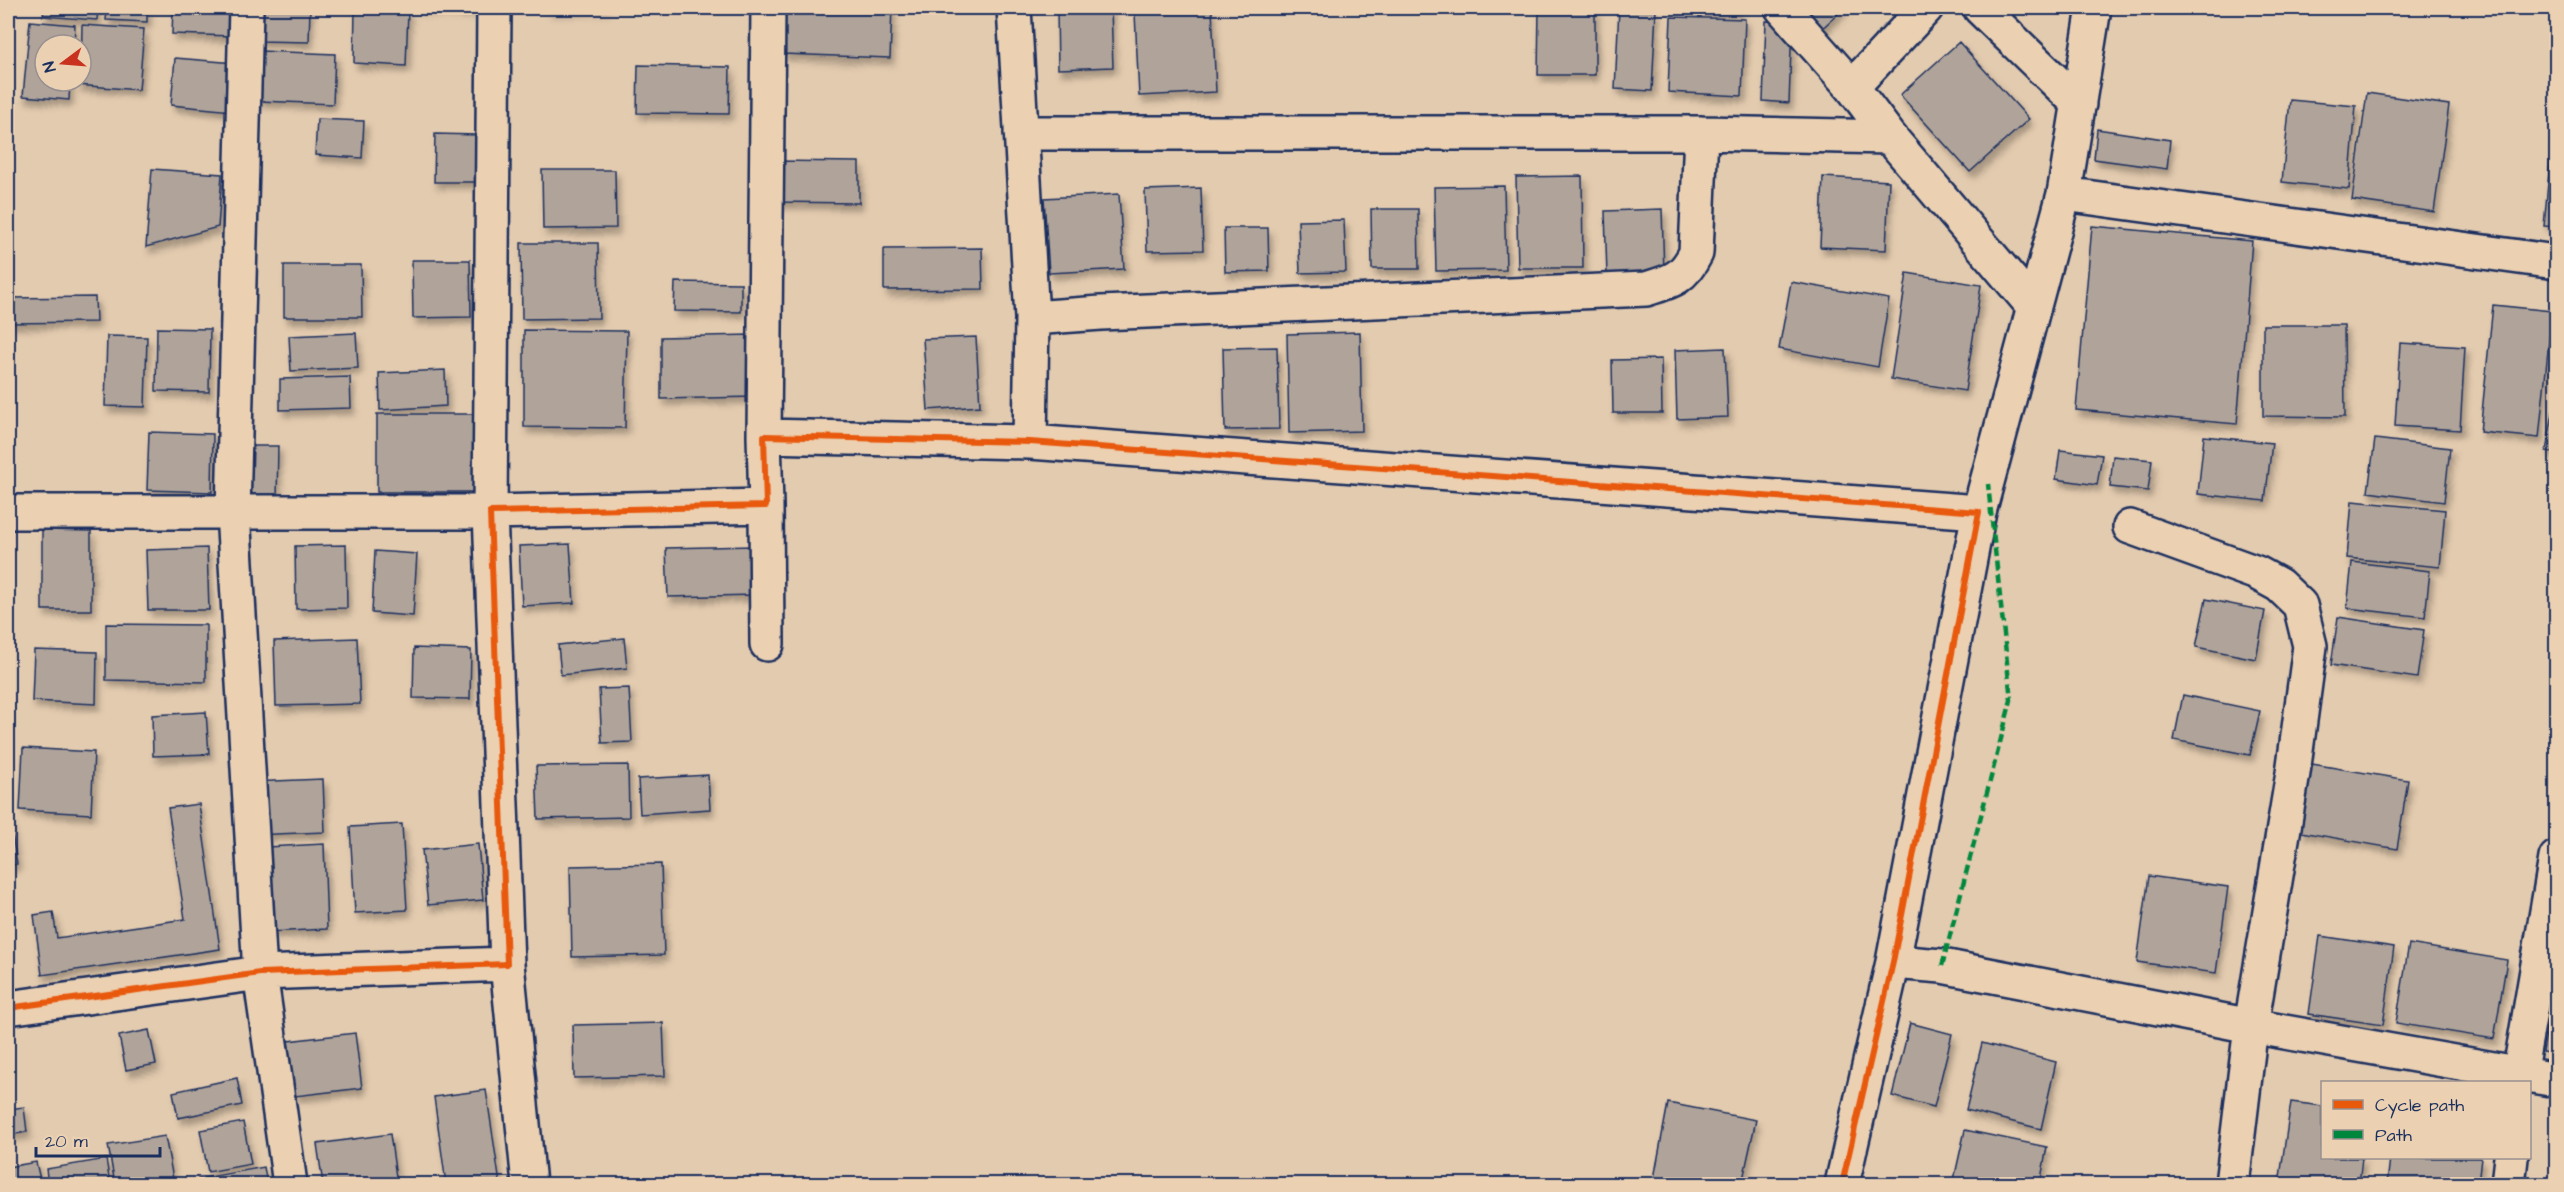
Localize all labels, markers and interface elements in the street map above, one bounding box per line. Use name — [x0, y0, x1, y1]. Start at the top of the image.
north arrow — [33, 33, 93, 93]
text: N — [38, 59, 61, 75]
legend — [2321, 1081, 2531, 1159]
text: Cycle path — [2375, 1093, 2464, 1119]
scale bar — [36, 1120, 160, 1158]
text: Path — [2375, 1123, 2412, 1148]
text: 20 m — [45, 1129, 88, 1154]

